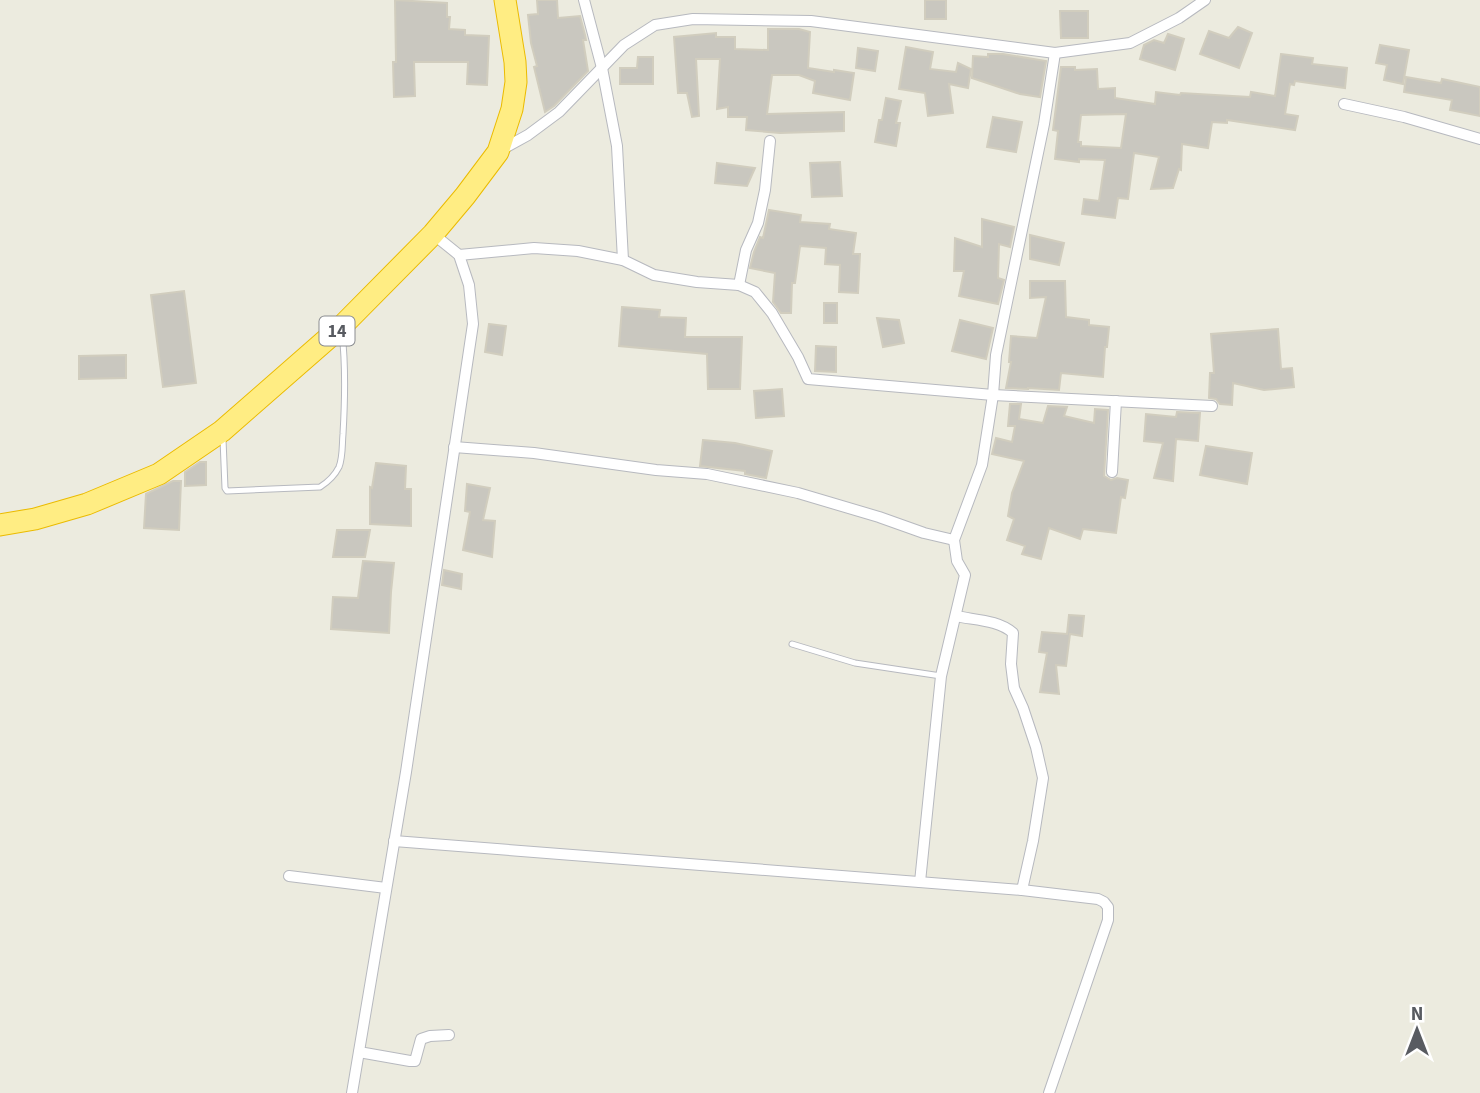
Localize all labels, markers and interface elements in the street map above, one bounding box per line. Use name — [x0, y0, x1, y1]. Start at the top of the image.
road number: 14 — [320, 316, 354, 346]
north arrow — [1382, 995, 1452, 1065]
text: N — [1411, 1001, 1423, 1028]

